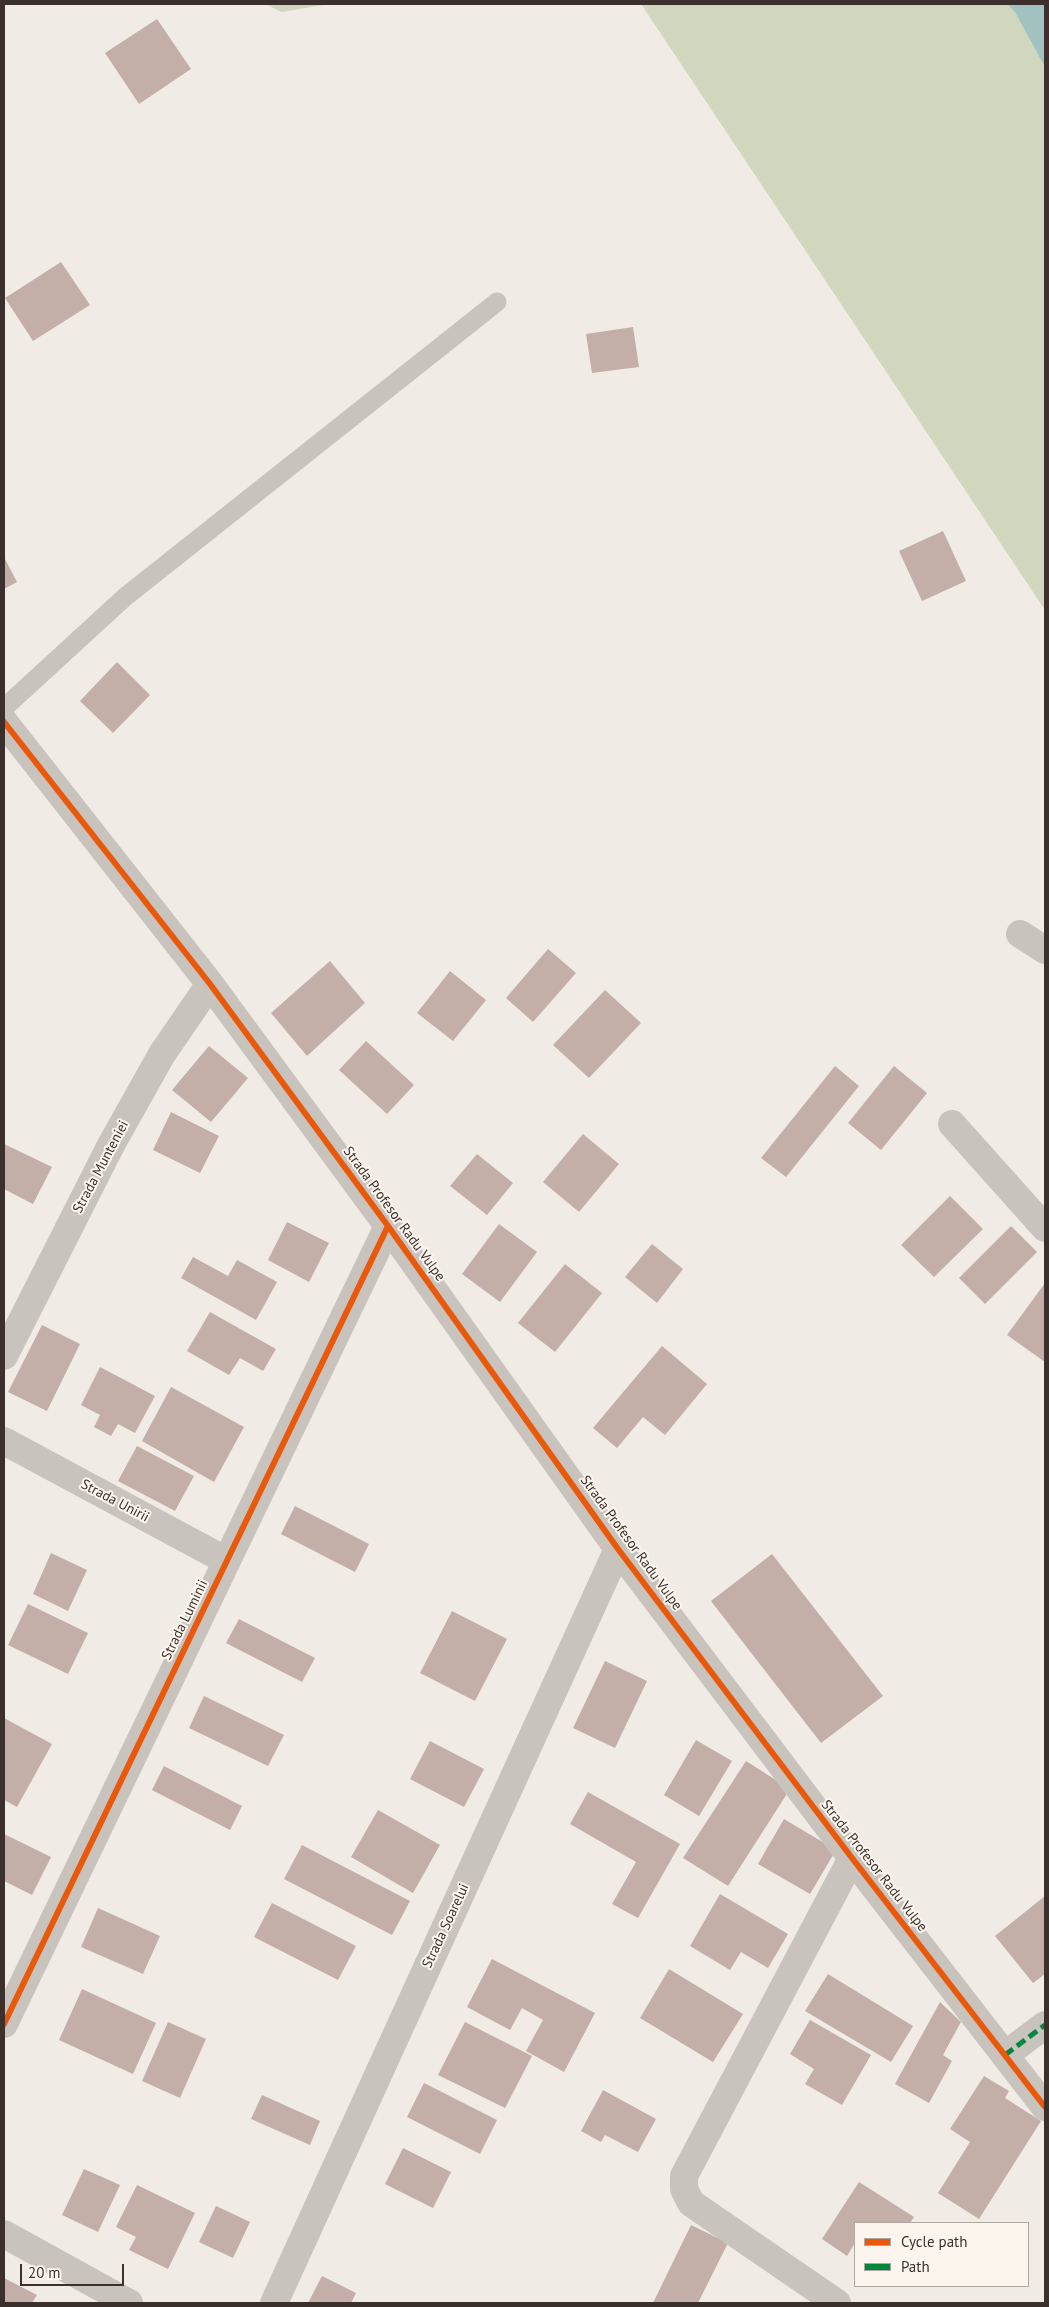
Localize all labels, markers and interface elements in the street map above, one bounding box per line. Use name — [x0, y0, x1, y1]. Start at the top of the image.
street label: Strada Munteniei — [70, 1118, 132, 1216]
street label: Strada Profesor Radu Vulpe — [339, 1143, 449, 1285]
street label: Strada Profesor Radu Vulpe — [576, 1472, 686, 1614]
street label: Strada Unirii — [78, 1476, 152, 1526]
street label: Strada Luminii — [158, 1577, 212, 1663]
street label: Strada Profesor Radu Vulpe — [817, 1797, 931, 1935]
street label: Strada Soarelui — [419, 1881, 473, 1971]
legend — [854, 2222, 1029, 2287]
text: Cycle path — [901, 2232, 967, 2251]
scale bar — [22, 2254, 126, 2286]
text: Path — [901, 2257, 930, 2276]
text: 20 m — [28, 2263, 61, 2282]

